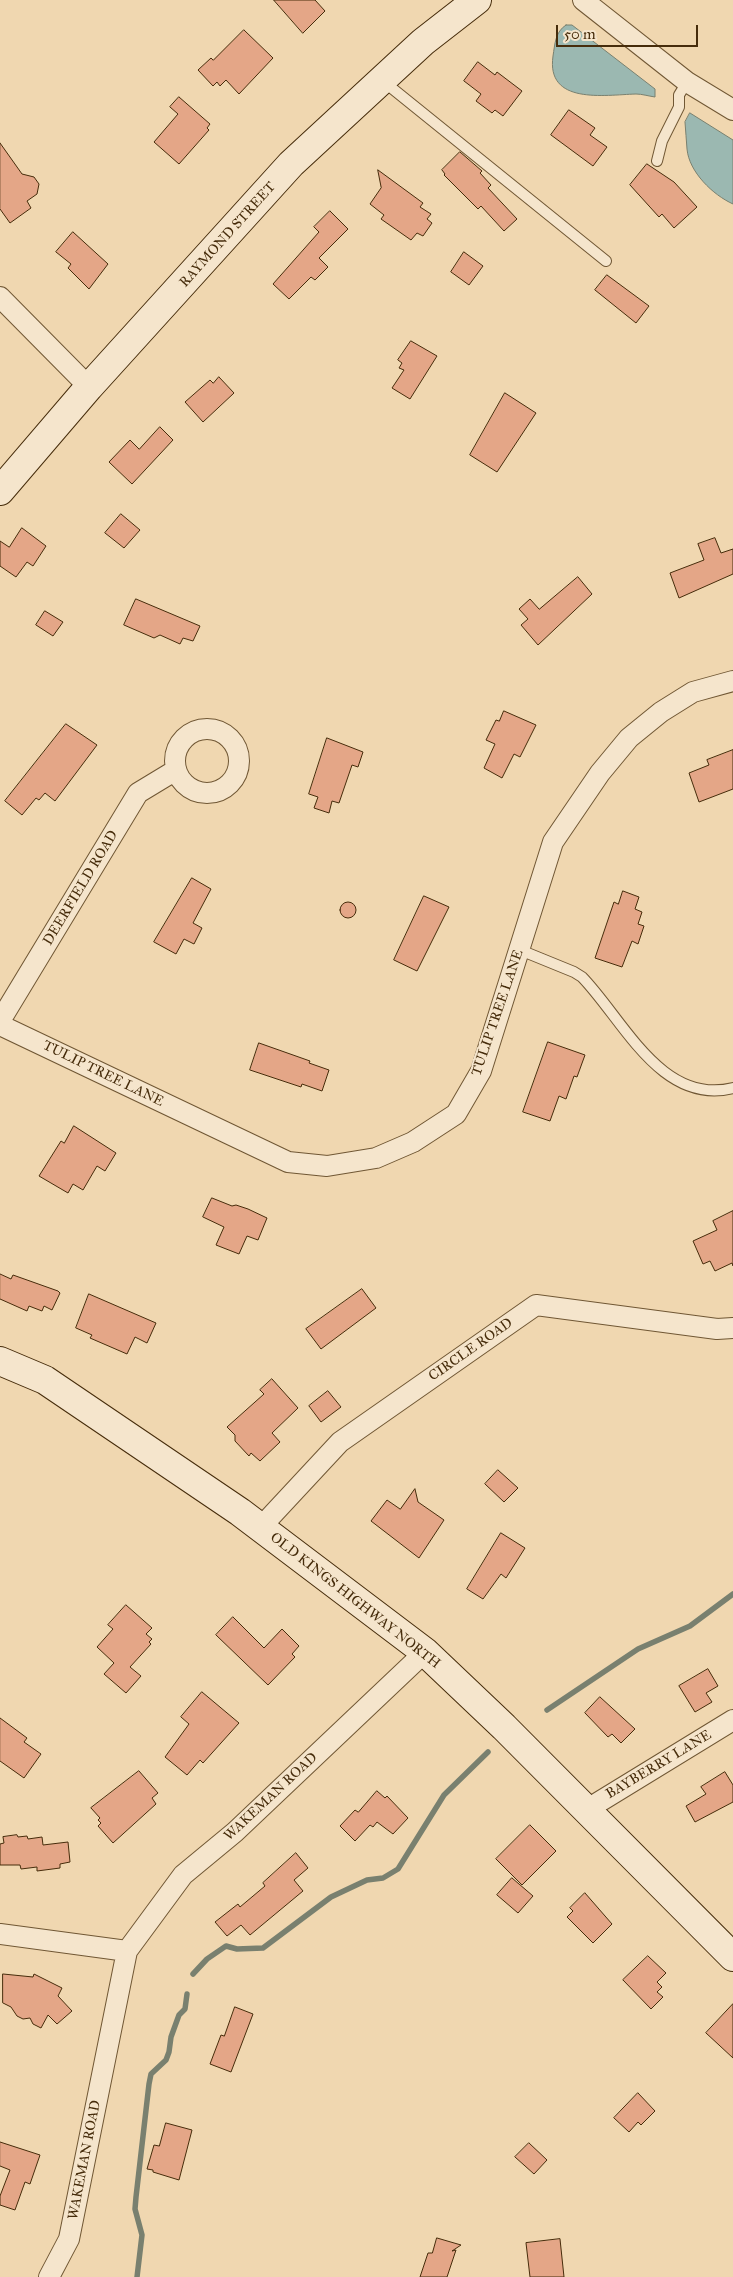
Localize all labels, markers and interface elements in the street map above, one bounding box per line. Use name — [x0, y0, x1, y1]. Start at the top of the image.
scale bar — [558, 15, 700, 47]
text: 50 m — [564, 25, 596, 43]
street label: RAYMOND STREET — [176, 179, 280, 291]
street label: DEERFIELD ROAD — [40, 828, 122, 948]
street label: TULIP TREE LANE — [468, 948, 528, 1078]
street label: TULIP TREE LANE — [40, 1037, 166, 1111]
street label: CIRCLE ROAD — [426, 1315, 516, 1385]
street label: OLD KINGS HIGHWAY NORTH — [267, 1529, 443, 1673]
street label: BAYBERRY LANE — [603, 1727, 715, 1803]
street label: WAKEMAN ROAD — [221, 1749, 321, 1845]
street label: WAKEMAN ROAD — [65, 2099, 105, 2221]

